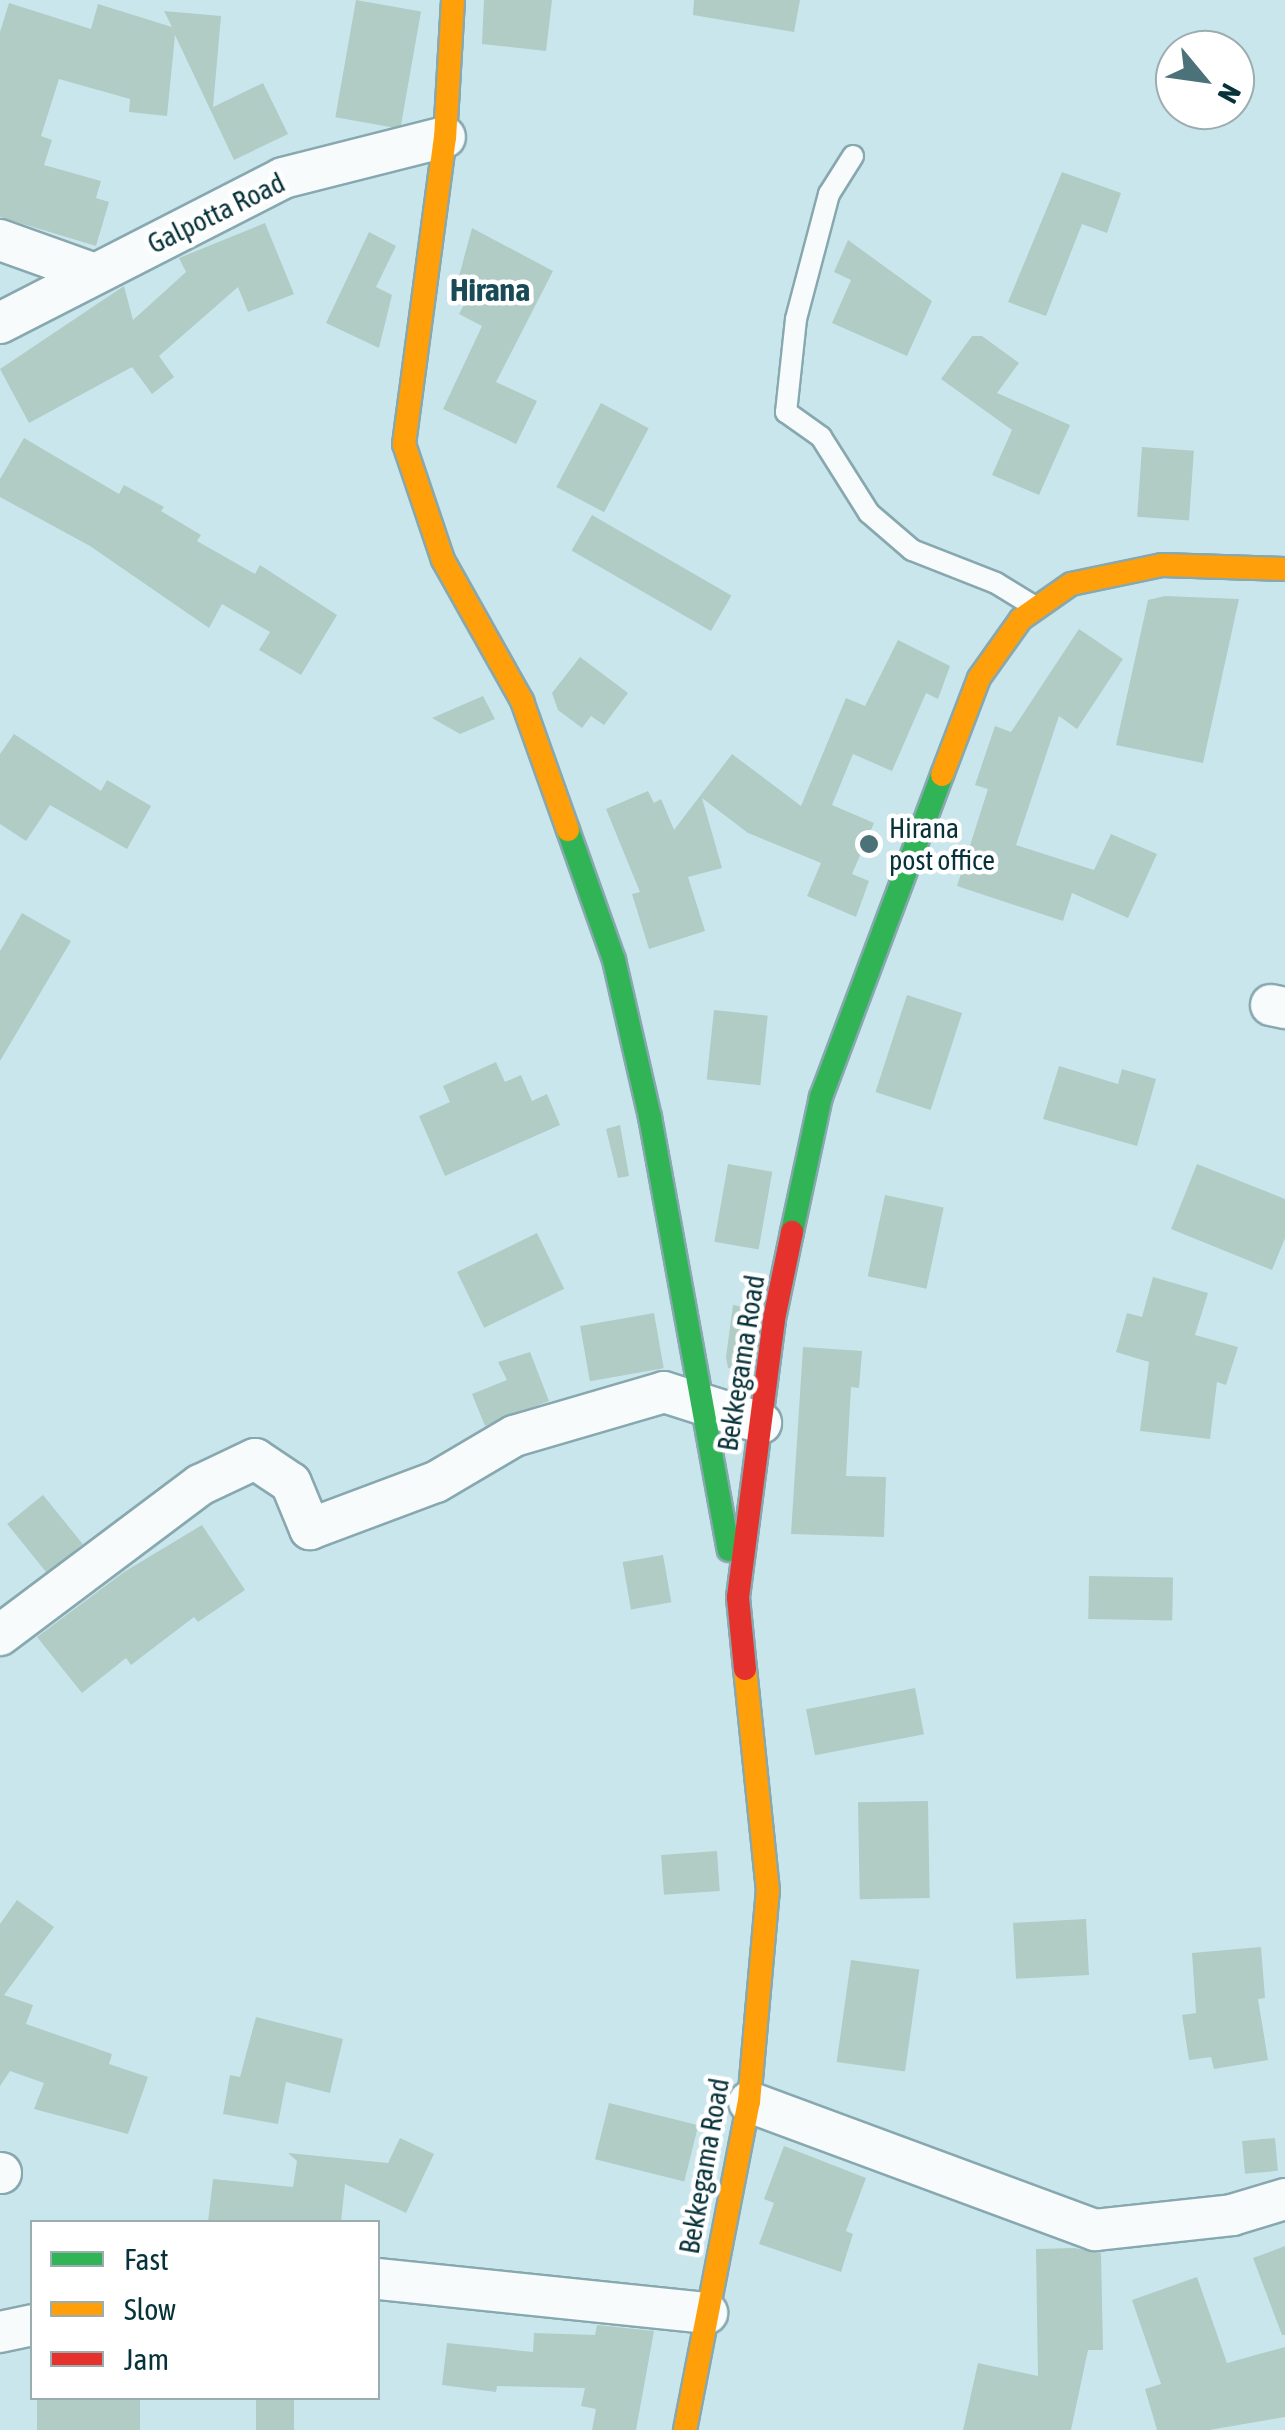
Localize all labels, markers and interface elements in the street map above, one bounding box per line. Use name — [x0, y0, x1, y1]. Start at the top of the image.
north arrow — [1155, 30, 1255, 130]
text: N — [1211, 79, 1247, 109]
street label: Galpotta Road — [142, 165, 290, 261]
district label: Hirana — [450, 271, 530, 309]
place label: Hirana post office — [889, 811, 995, 877]
marker: Hirana post office — [858, 833, 880, 855]
street label: Bekkegama Road — [711, 1273, 771, 1453]
street label: Bekkegama Road — [672, 2076, 736, 2256]
legend — [30, 2220, 380, 2400]
text: Fast — [124, 2242, 169, 2276]
text: Slow — [124, 2292, 176, 2326]
text: Jam — [124, 2342, 169, 2376]

